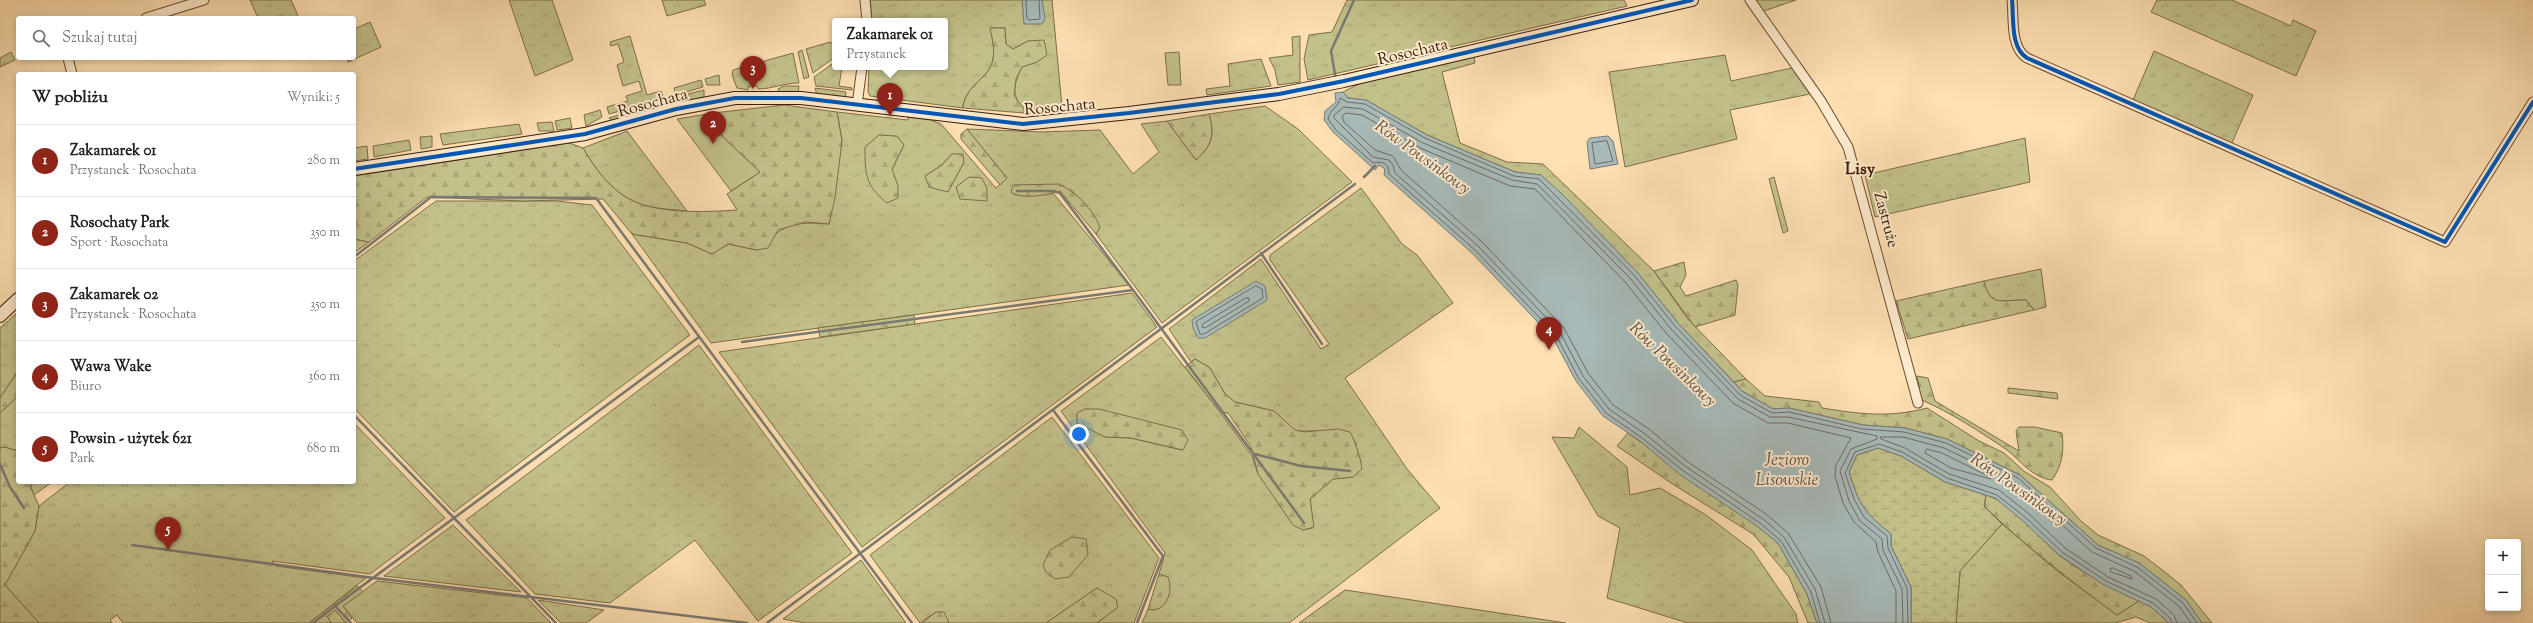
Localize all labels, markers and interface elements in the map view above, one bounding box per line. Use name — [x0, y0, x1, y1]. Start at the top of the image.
search box — [16, 16, 356, 60]
popup — [832, 18, 948, 70]
text: Zakamarek 01 — [847, 25, 933, 46]
icon: search — [30, 27, 52, 49]
text: Szukaj tutaj — [62, 28, 137, 49]
street label: Rosochata — [1376, 34, 1451, 72]
text: Przystanek — [847, 46, 906, 64]
pin: 3 — [740, 56, 766, 89]
street label: Rosochata — [616, 83, 691, 124]
pin: 1 — [877, 83, 903, 116]
text: W pobliżu — [32, 86, 108, 110]
text: Wyniki: 5 — [287, 89, 340, 107]
street label: Rosochata — [1023, 93, 1097, 123]
pin: 2 — [700, 111, 726, 144]
water label: Rów Powsinkowy — [1369, 115, 1475, 201]
text: Zakamarek 01 — [70, 141, 156, 162]
text: 1 — [43, 152, 47, 170]
text: 280 m — [307, 152, 340, 170]
district label: Lisy — [1845, 158, 1876, 182]
text: Przystanek · Rosochata — [70, 162, 196, 180]
street label: Zastruże — [1867, 190, 1903, 250]
text: Rosochaty Park — [70, 213, 169, 234]
text: 2 — [42, 224, 48, 242]
text: 350 m — [310, 224, 340, 242]
text: Sport · Rosochata — [70, 234, 168, 252]
text: Zakamarek 02 — [70, 285, 158, 306]
text: 3 — [42, 296, 48, 314]
text: 350 m — [310, 296, 340, 314]
text: Przystanek · Rosochata — [70, 306, 196, 324]
pin: 4 — [1536, 317, 1562, 350]
water label: Rów Powsinkowy — [1623, 317, 1721, 413]
text: Wawa Wake — [70, 357, 151, 378]
text: 4 — [42, 368, 48, 386]
text: 360 m — [308, 368, 340, 386]
text: Biuro — [70, 378, 101, 396]
your location — [1069, 424, 1089, 444]
text: Powsin - użytek 621 — [70, 429, 192, 450]
text: 5 — [43, 440, 47, 458]
text: 680 m — [307, 440, 340, 458]
water label: Rów Powsinkowy — [1965, 448, 2071, 532]
water label: Jezioro Lisowskie — [1756, 449, 1819, 493]
text: Park — [70, 450, 95, 468]
pin: 5 — [155, 517, 181, 550]
map controls — [2485, 539, 2521, 611]
button: + — [2485, 539, 2521, 575]
button: − — [2485, 575, 2521, 611]

